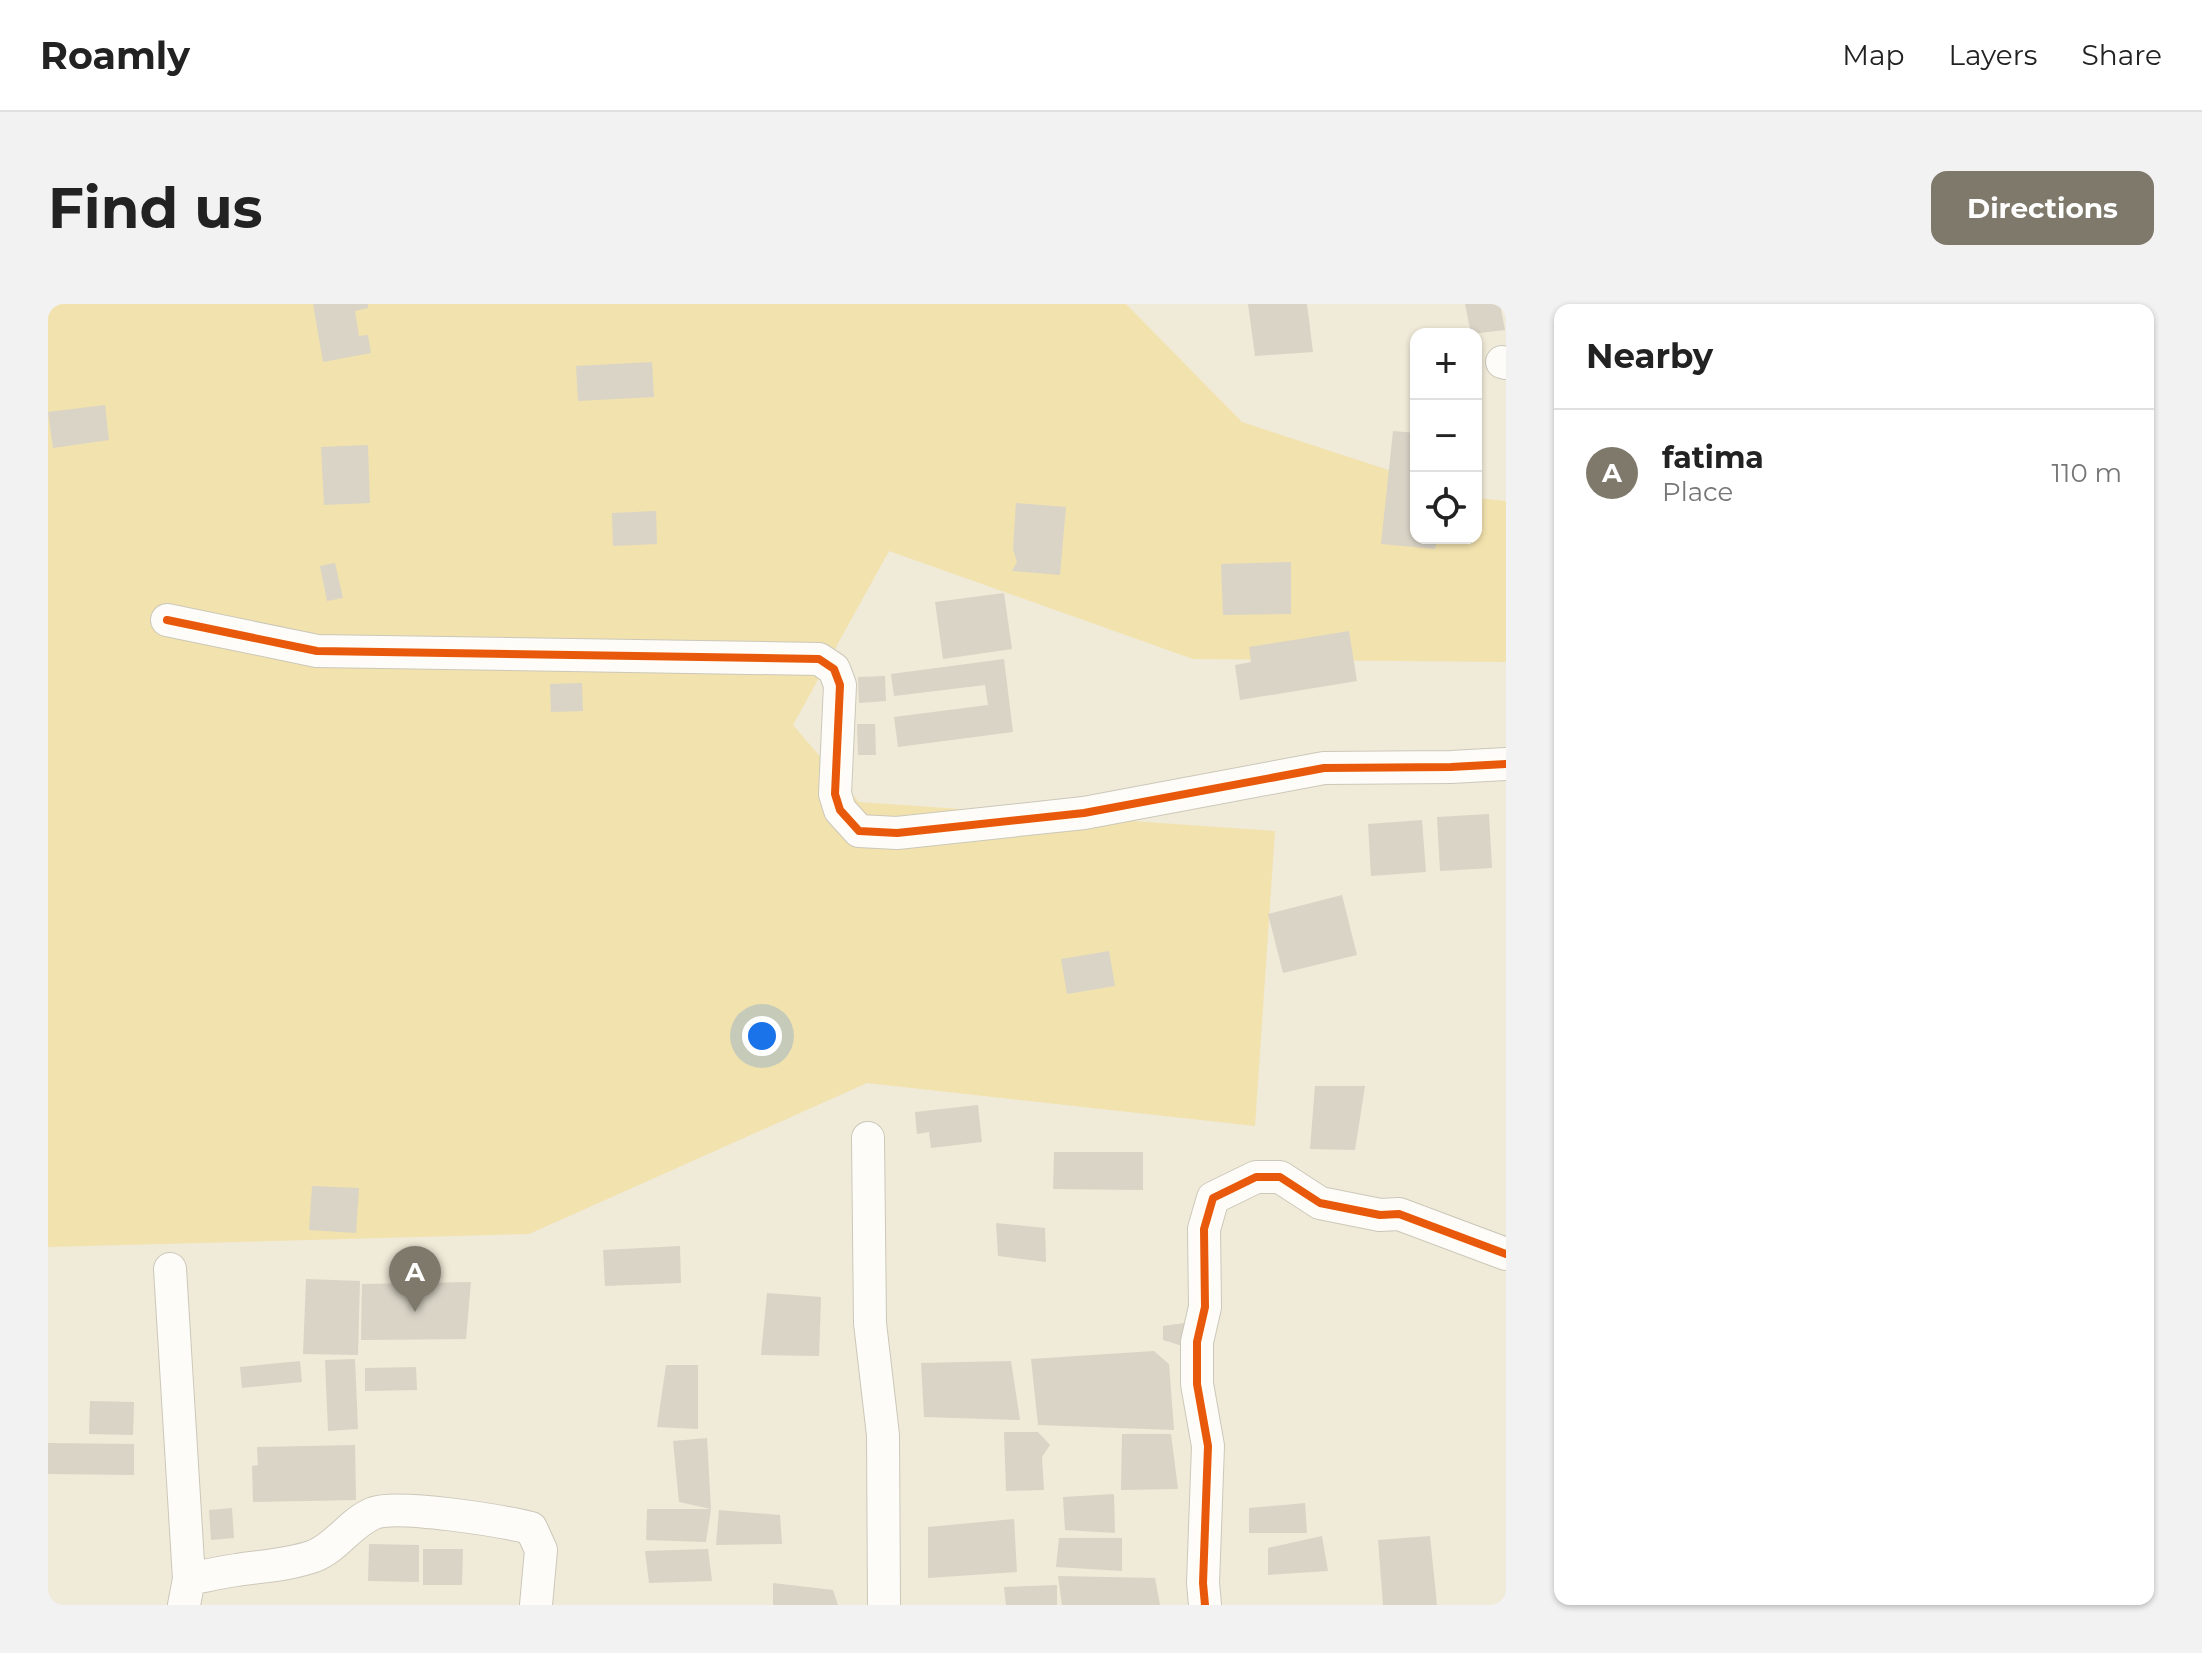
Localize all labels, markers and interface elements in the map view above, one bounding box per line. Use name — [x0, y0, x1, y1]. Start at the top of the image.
text: Roamly — [40, 32, 190, 79]
text: Map — [1842, 38, 1905, 72]
text: Layers — [1949, 38, 2038, 72]
text: Share — [2082, 38, 2162, 72]
button: Directions — [1931, 171, 2154, 245]
text: Find us — [48, 174, 262, 242]
map controls — [1410, 328, 1482, 544]
button: + — [1410, 328, 1482, 400]
text: Nearby — [1586, 335, 1713, 377]
button: − — [1410, 400, 1482, 472]
text: fatima — [1662, 439, 1764, 476]
text: A — [1602, 457, 1622, 489]
text: 110 m — [2052, 457, 2122, 489]
button: locate — [1410, 472, 1482, 544]
text: Place — [1662, 476, 1733, 508]
your location — [742, 1016, 782, 1056]
pin: A — [389, 1246, 441, 1312]

